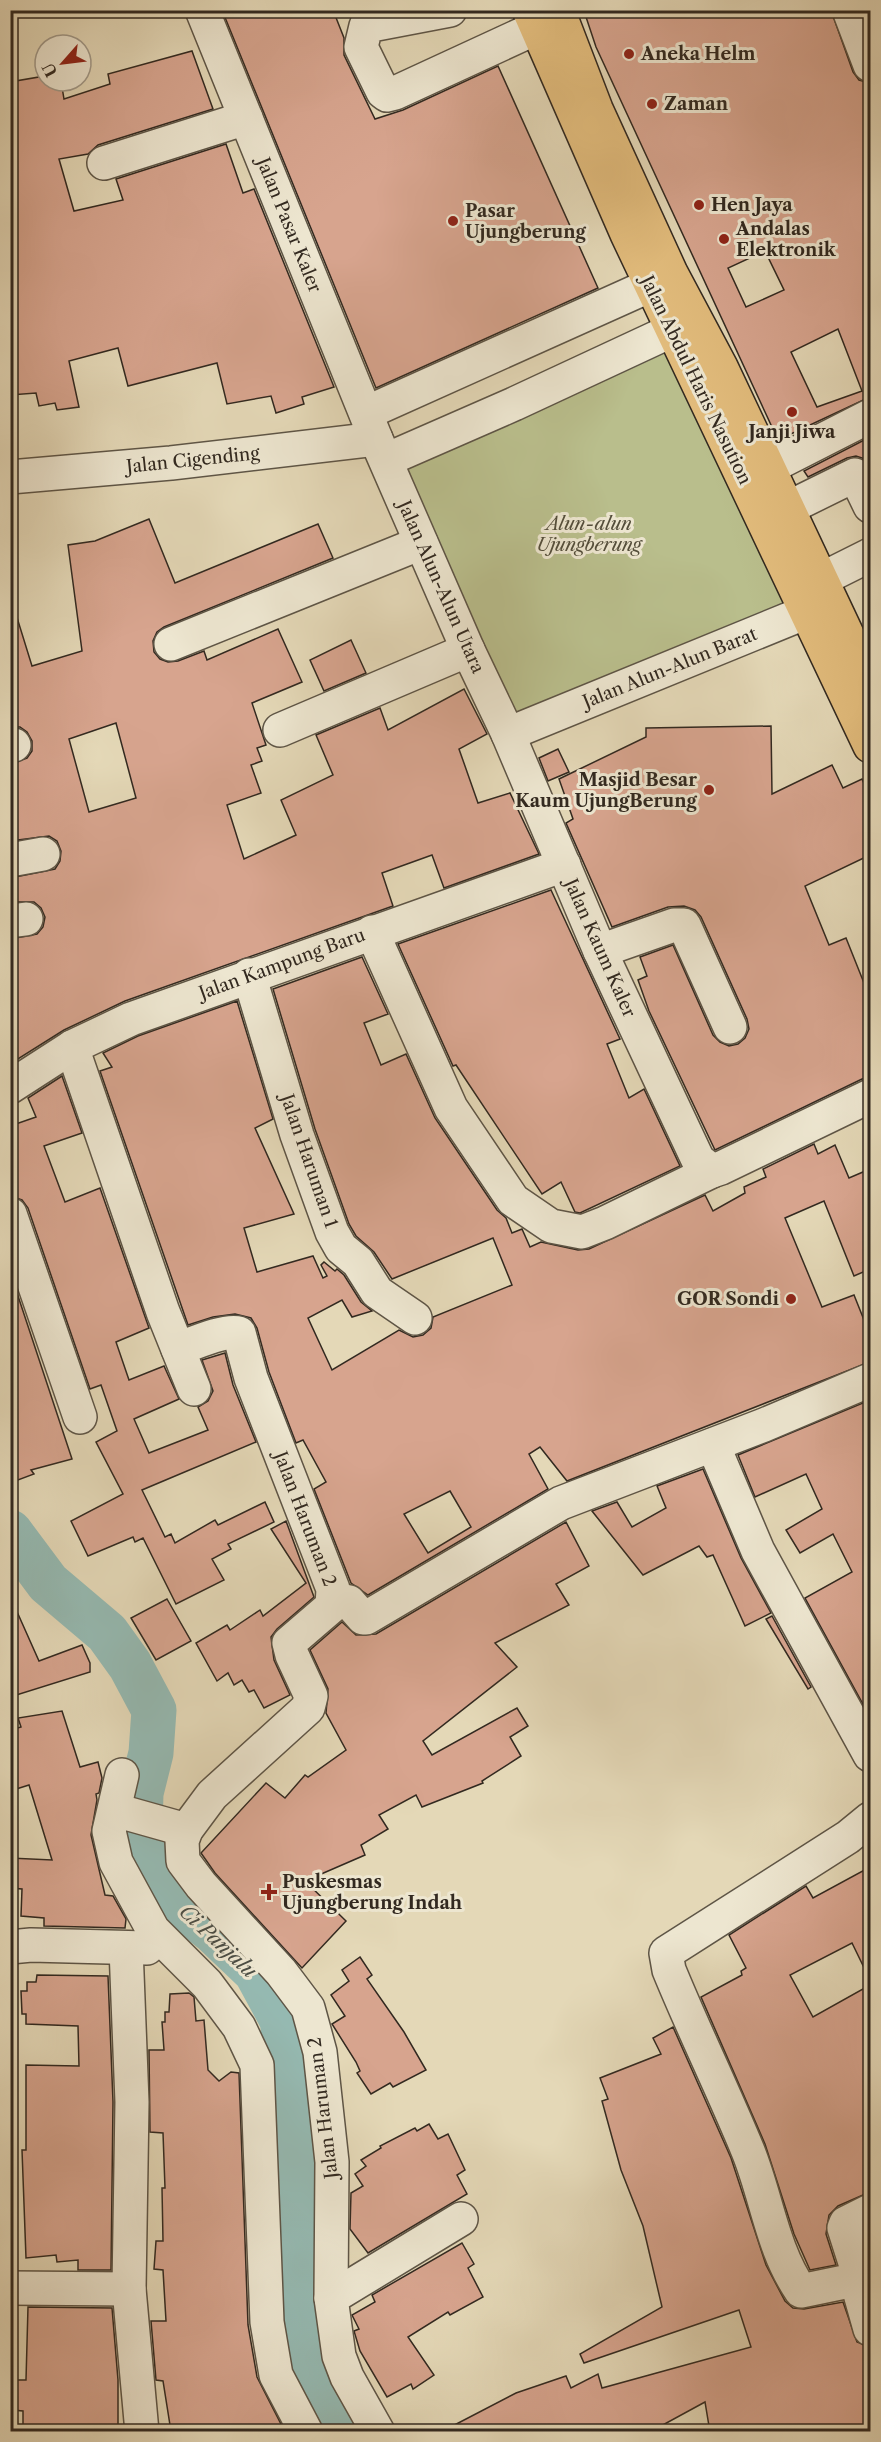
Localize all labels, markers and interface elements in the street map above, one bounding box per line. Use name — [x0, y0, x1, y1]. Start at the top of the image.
north arrow — [33, 33, 93, 93]
place label: Aneka Helm — [640, 43, 755, 65]
marker: Aneka Helm — [622, 47, 636, 61]
text: U — [38, 60, 62, 80]
place label: Zaman — [664, 93, 729, 115]
marker: Zaman — [645, 97, 659, 111]
street label: Jalan Pasar Kaler — [251, 152, 326, 296]
place label: Hen Jaya — [711, 194, 793, 216]
marker: Hen Jaya — [692, 198, 706, 212]
place label: Pasar Ujungberung — [465, 200, 587, 243]
marker: Pasar Ujungberung — [446, 214, 460, 228]
place label: Andalas Elektronik — [735, 218, 837, 261]
marker: Andalas Elektronik — [717, 232, 731, 246]
street label: Jalan Abdul Haris Nasution — [634, 269, 756, 488]
marker: Janji Jiwa — [785, 405, 799, 419]
place label: Janji Jiwa — [746, 421, 836, 443]
street label: Jalan Cigending — [122, 442, 261, 478]
street label: Jalan Alun-Alun Utara — [392, 494, 489, 677]
park label: Alun-alun Ujungberung — [537, 513, 643, 556]
street label: Jalan Alun-Alun Barat — [577, 623, 761, 714]
place label: Masjid Besar Kaum UjungBerung — [515, 769, 698, 812]
marker: Masjid Besar Kaum UjungBerung — [702, 783, 716, 797]
street label: Jalan Kaum Kaler — [558, 873, 641, 1021]
street label: Jalan Kampung Baru — [193, 924, 368, 1005]
street label: Jalan Haruman 1 — [275, 1088, 342, 1231]
place label: GOR Sondi — [677, 1288, 780, 1310]
marker: GOR Sondi — [784, 1292, 798, 1306]
street label: Jalan Haruman 2 — [268, 1446, 341, 1590]
place label: Puskesmas Ujungberung Indah — [282, 1871, 463, 1914]
marker: Puskesmas Ujungberung Indah — [260, 1883, 278, 1901]
water label: Ci Panjalu — [175, 1899, 262, 1983]
street label: Jalan Haruman 2 — [303, 2036, 343, 2183]

